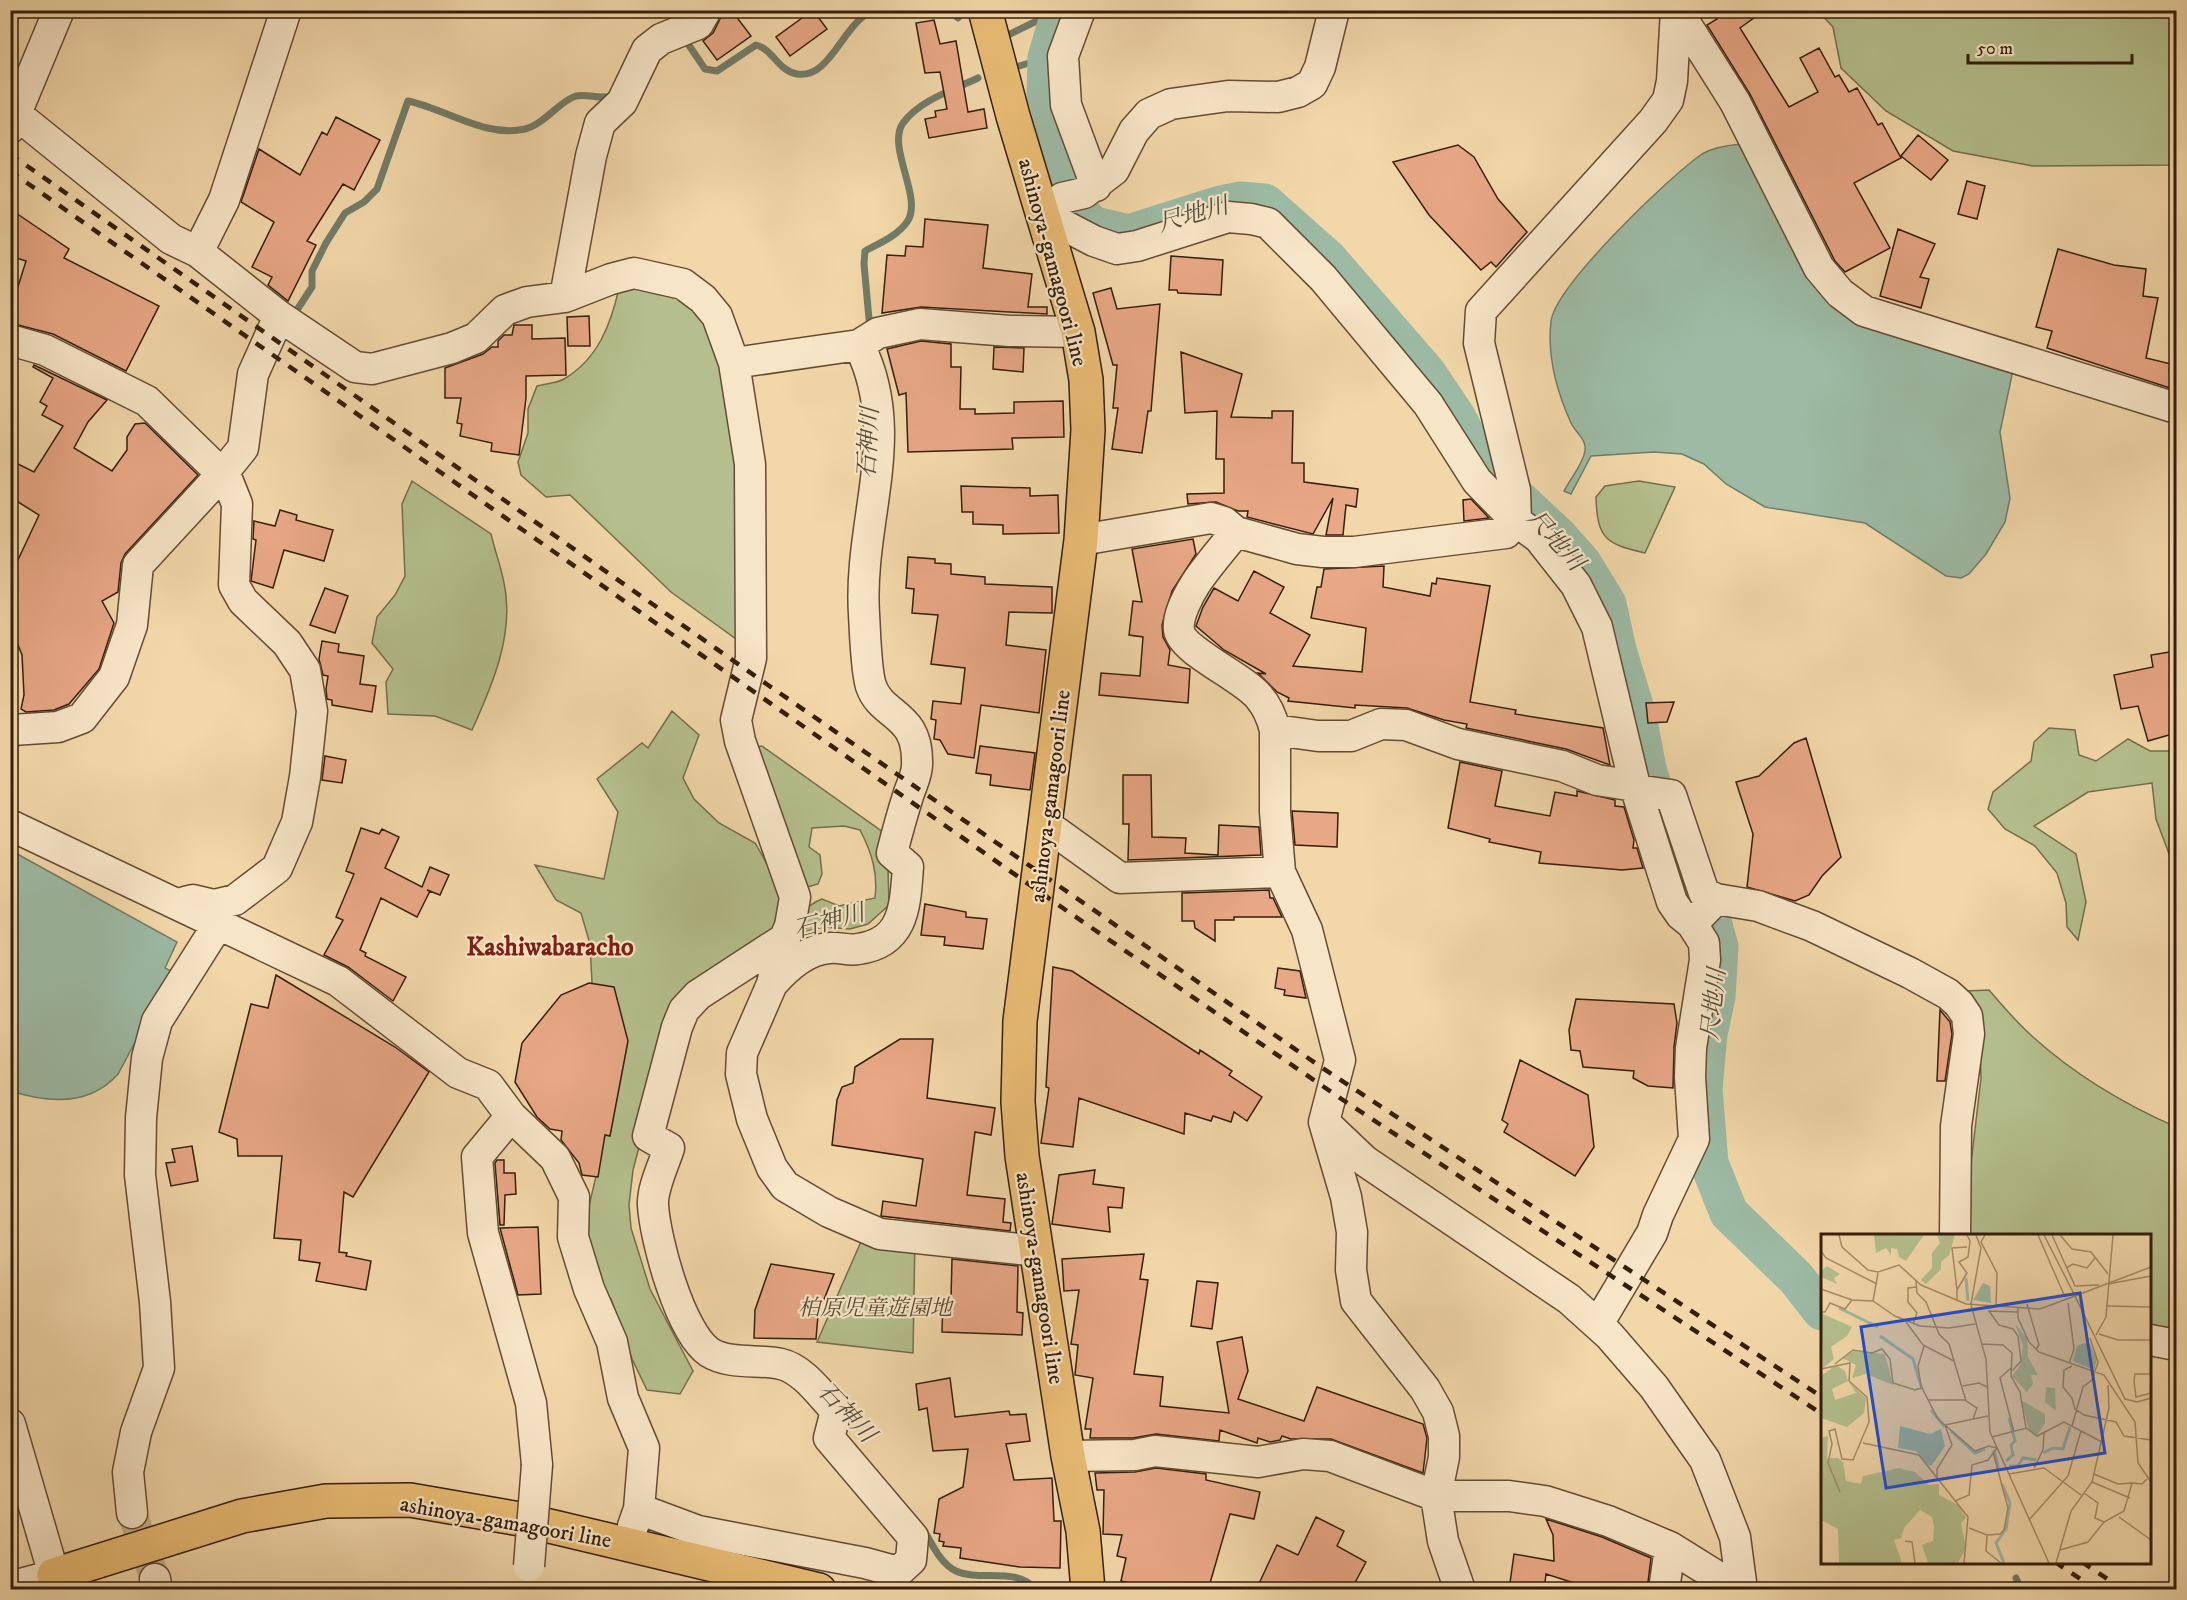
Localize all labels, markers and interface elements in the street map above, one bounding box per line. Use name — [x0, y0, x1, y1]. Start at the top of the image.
scale bar — [1968, 27, 2132, 65]
text: 50 m — [1977, 38, 2013, 60]
street label: ashinoya-gamagoori line — [1012, 155, 1093, 369]
water label: 尺地川 — [1155, 190, 1235, 239]
water label: 石神川 — [852, 403, 886, 480]
water label: 尺地川 — [1520, 504, 1593, 580]
street label: ashinoya-gamagoori line — [1024, 688, 1077, 904]
water label: 石神川 — [791, 897, 871, 946]
district label: Kashiwabaracho — [466, 931, 634, 964]
water label: 尺地川 — [1695, 964, 1733, 1041]
street label: ashinoya-gamagoori line — [1009, 1170, 1070, 1386]
inset map — [1821, 1234, 2151, 1564]
park label: 柏原児童遊園地 — [798, 1295, 954, 1322]
water label: 石神川 — [811, 1376, 884, 1451]
street label: ashinoya-gamagoori line — [398, 1491, 614, 1554]

